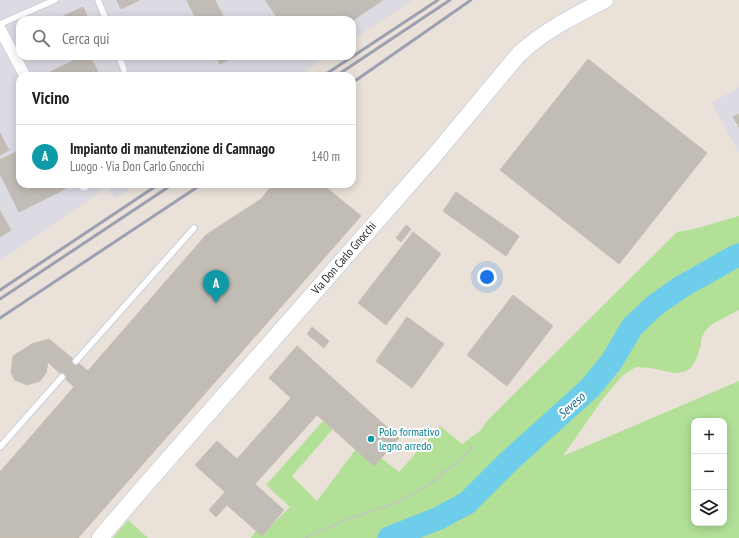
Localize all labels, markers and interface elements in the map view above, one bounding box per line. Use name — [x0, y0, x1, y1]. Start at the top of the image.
search box — [16, 16, 356, 60]
icon: search — [30, 27, 52, 49]
text: Cerca qui — [62, 29, 110, 48]
text: Vicino — [32, 87, 69, 109]
text: Impianto di manutenzione di Camnago — [70, 139, 275, 158]
text: A — [42, 148, 48, 165]
text: 140 m — [311, 148, 340, 165]
text: Luogo · Via Don Carlo Gnocchi — [70, 158, 205, 175]
street label: Via Don Carlo Gnocchi — [307, 218, 379, 298]
your location — [477, 267, 497, 287]
pin: A — [203, 270, 229, 303]
water label: Seveso — [554, 388, 590, 422]
map controls — [691, 418, 727, 526]
button: + — [691, 418, 727, 454]
place label: Polo formativo legno arredo — [379, 424, 440, 453]
marker: Polo formativo legno arredo — [366, 434, 376, 444]
button: − — [691, 454, 727, 490]
button: layers — [691, 490, 727, 526]

